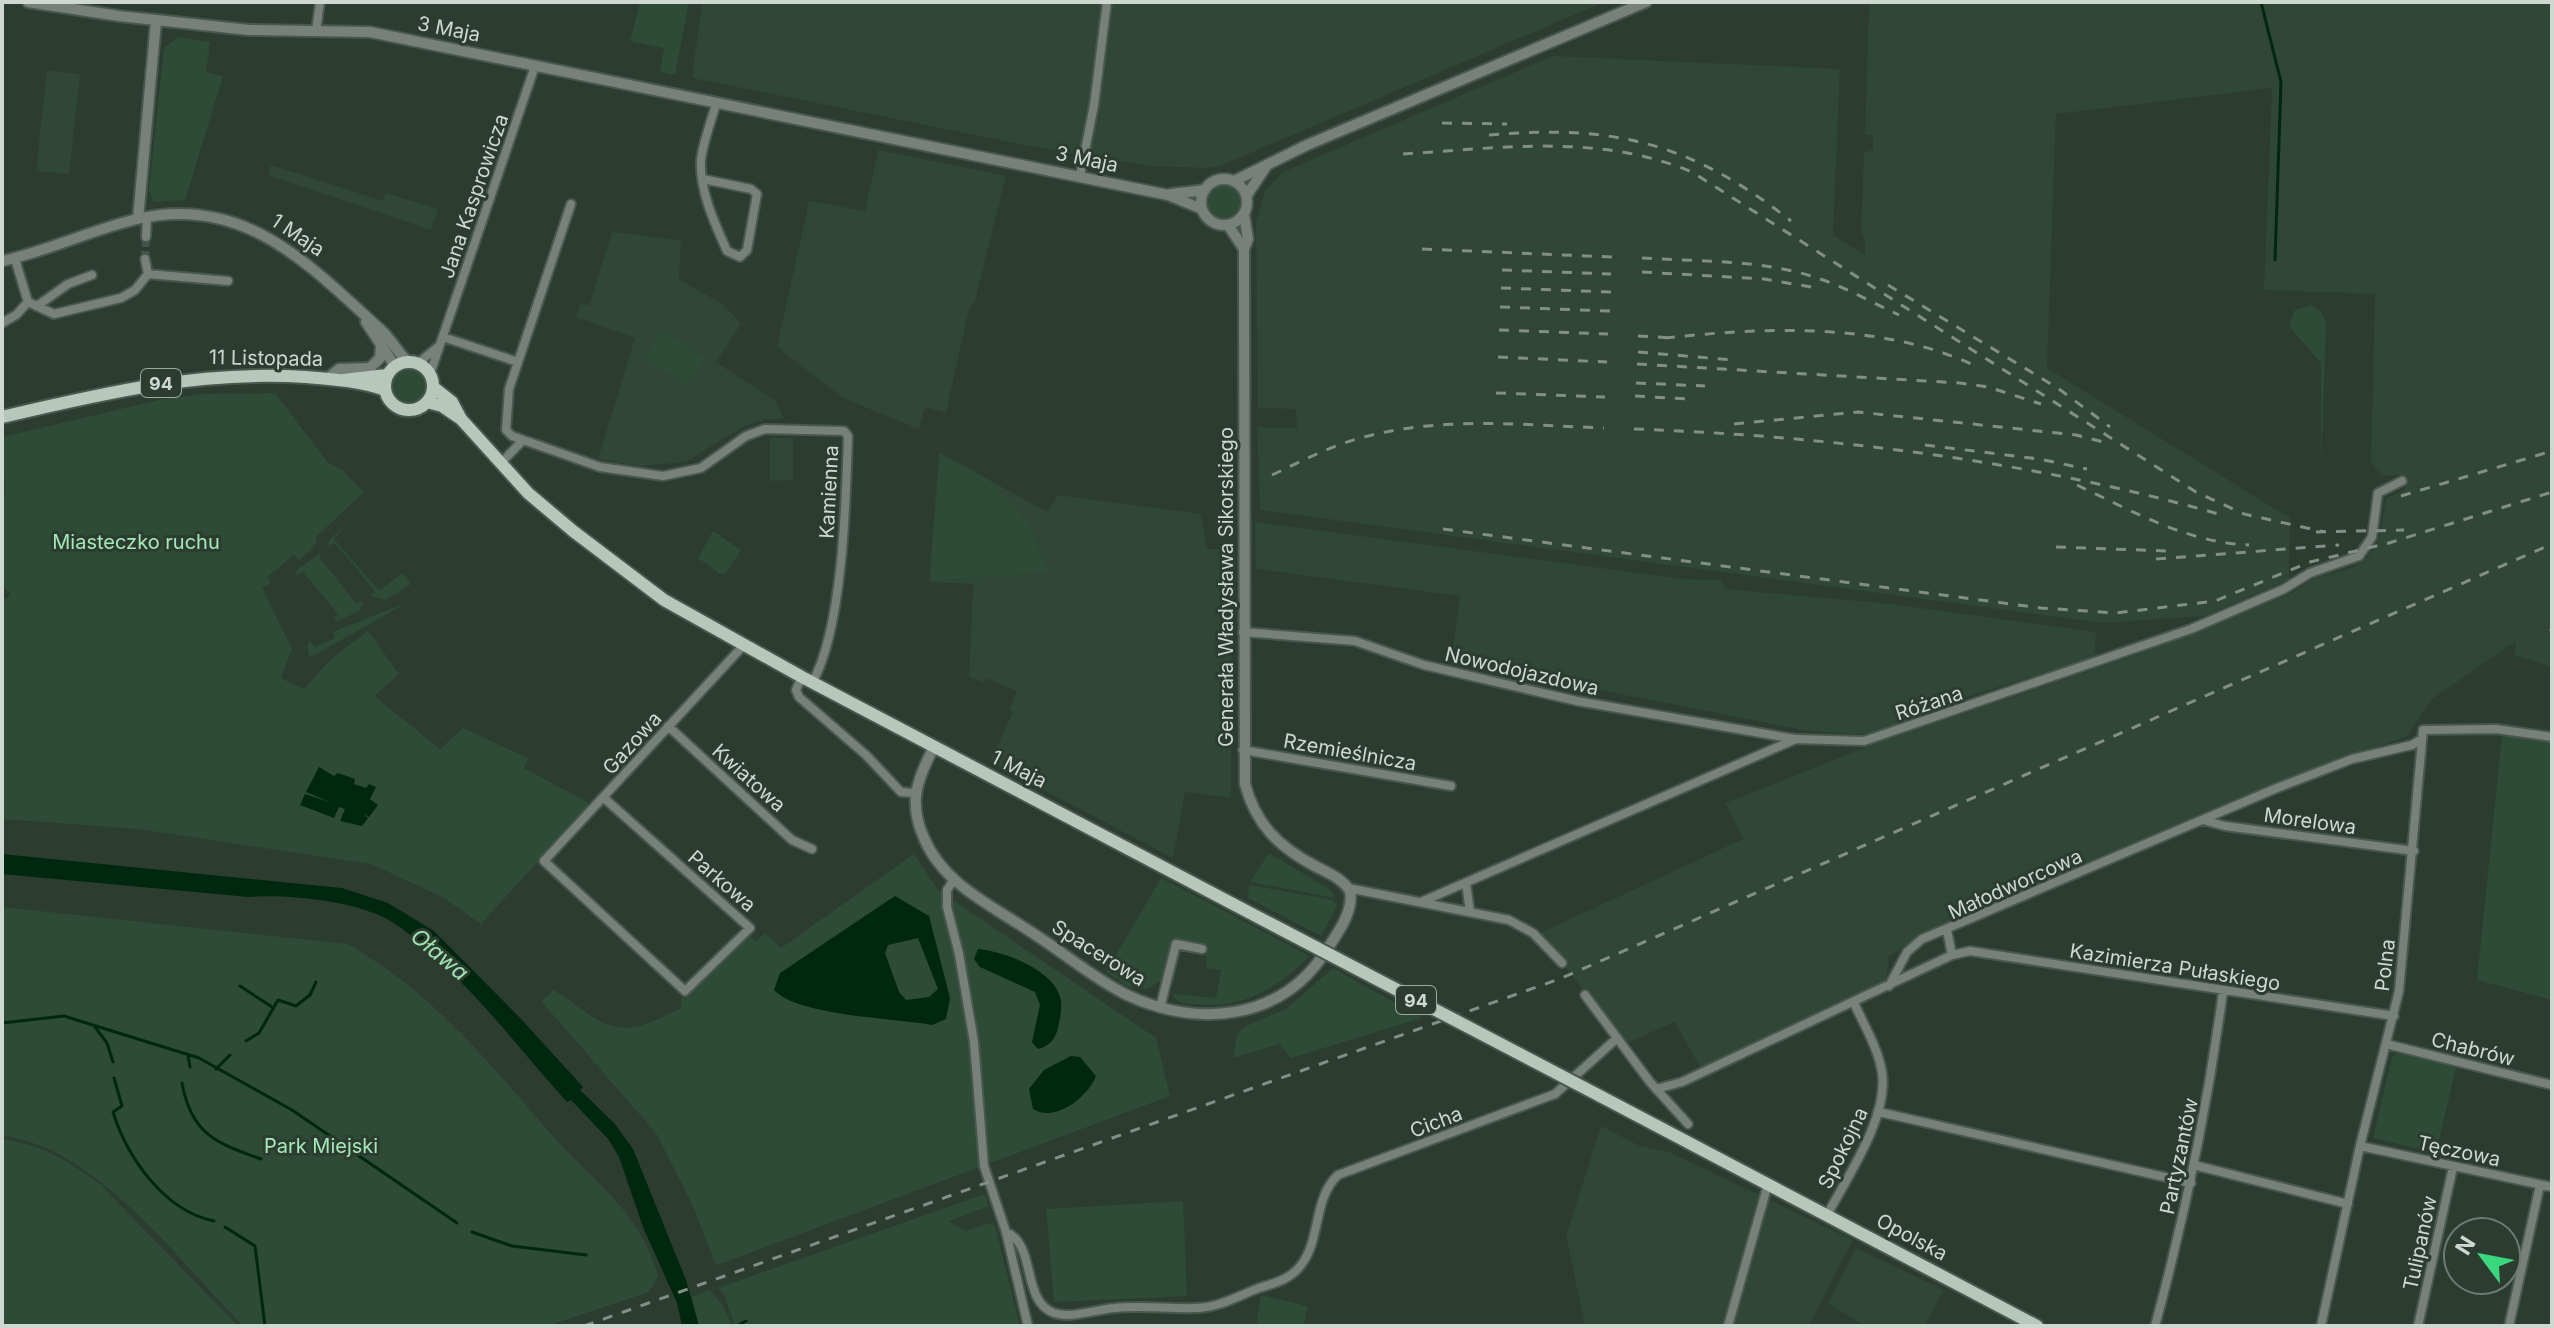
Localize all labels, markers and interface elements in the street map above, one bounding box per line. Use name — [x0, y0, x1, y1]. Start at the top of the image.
street label: 3 Maja — [416, 11, 482, 47]
street label: Jana Kasprowicza — [435, 111, 513, 281]
street label: 3 Maja — [1054, 141, 1120, 177]
street label: 1 Maja — [267, 209, 329, 261]
street label: 11 Listopada — [209, 345, 323, 371]
road number: 94 — [141, 369, 181, 397]
street label: Generała Władysława Sikorskiego — [1214, 427, 1238, 747]
street label: Kamienna — [815, 445, 843, 539]
park label: Miasteczko ruchu — [52, 530, 220, 554]
street label: Nowodojazdowa — [1443, 642, 1601, 700]
street label: Różana — [1892, 681, 1966, 725]
street label: Gazowa — [598, 707, 666, 779]
street label: Rzemieślnicza — [1282, 728, 1418, 776]
street label: Kwiatowa — [707, 739, 791, 817]
street label: 1 Maja — [987, 745, 1051, 793]
street label: Morelowa — [2262, 803, 2358, 839]
street label: Małodworcowa — [1944, 844, 2086, 924]
street label: Parkowa — [683, 845, 761, 917]
street label: Spacerowa — [1048, 915, 1150, 991]
water label: Oława — [406, 923, 474, 985]
street label: Polna — [2370, 937, 2400, 993]
street label: Kazimierza Pułaskiego — [2068, 938, 2282, 996]
road number: 94 — [1396, 986, 1436, 1014]
street label: Chabrów — [2429, 1027, 2517, 1071]
street label: Partyzantów — [2155, 1096, 2203, 1216]
street label: Cicha — [1407, 1101, 1465, 1143]
street label: Spokojna — [1813, 1103, 1873, 1193]
street label: Tęczowa — [2415, 1131, 2503, 1171]
park label: Park Miejski — [264, 1134, 378, 1158]
street label: Tulipanów — [2398, 1193, 2442, 1293]
street label: Opolska — [1872, 1208, 1952, 1266]
north arrow — [2442, 1216, 2522, 1296]
text: N — [2450, 1231, 2481, 1259]

